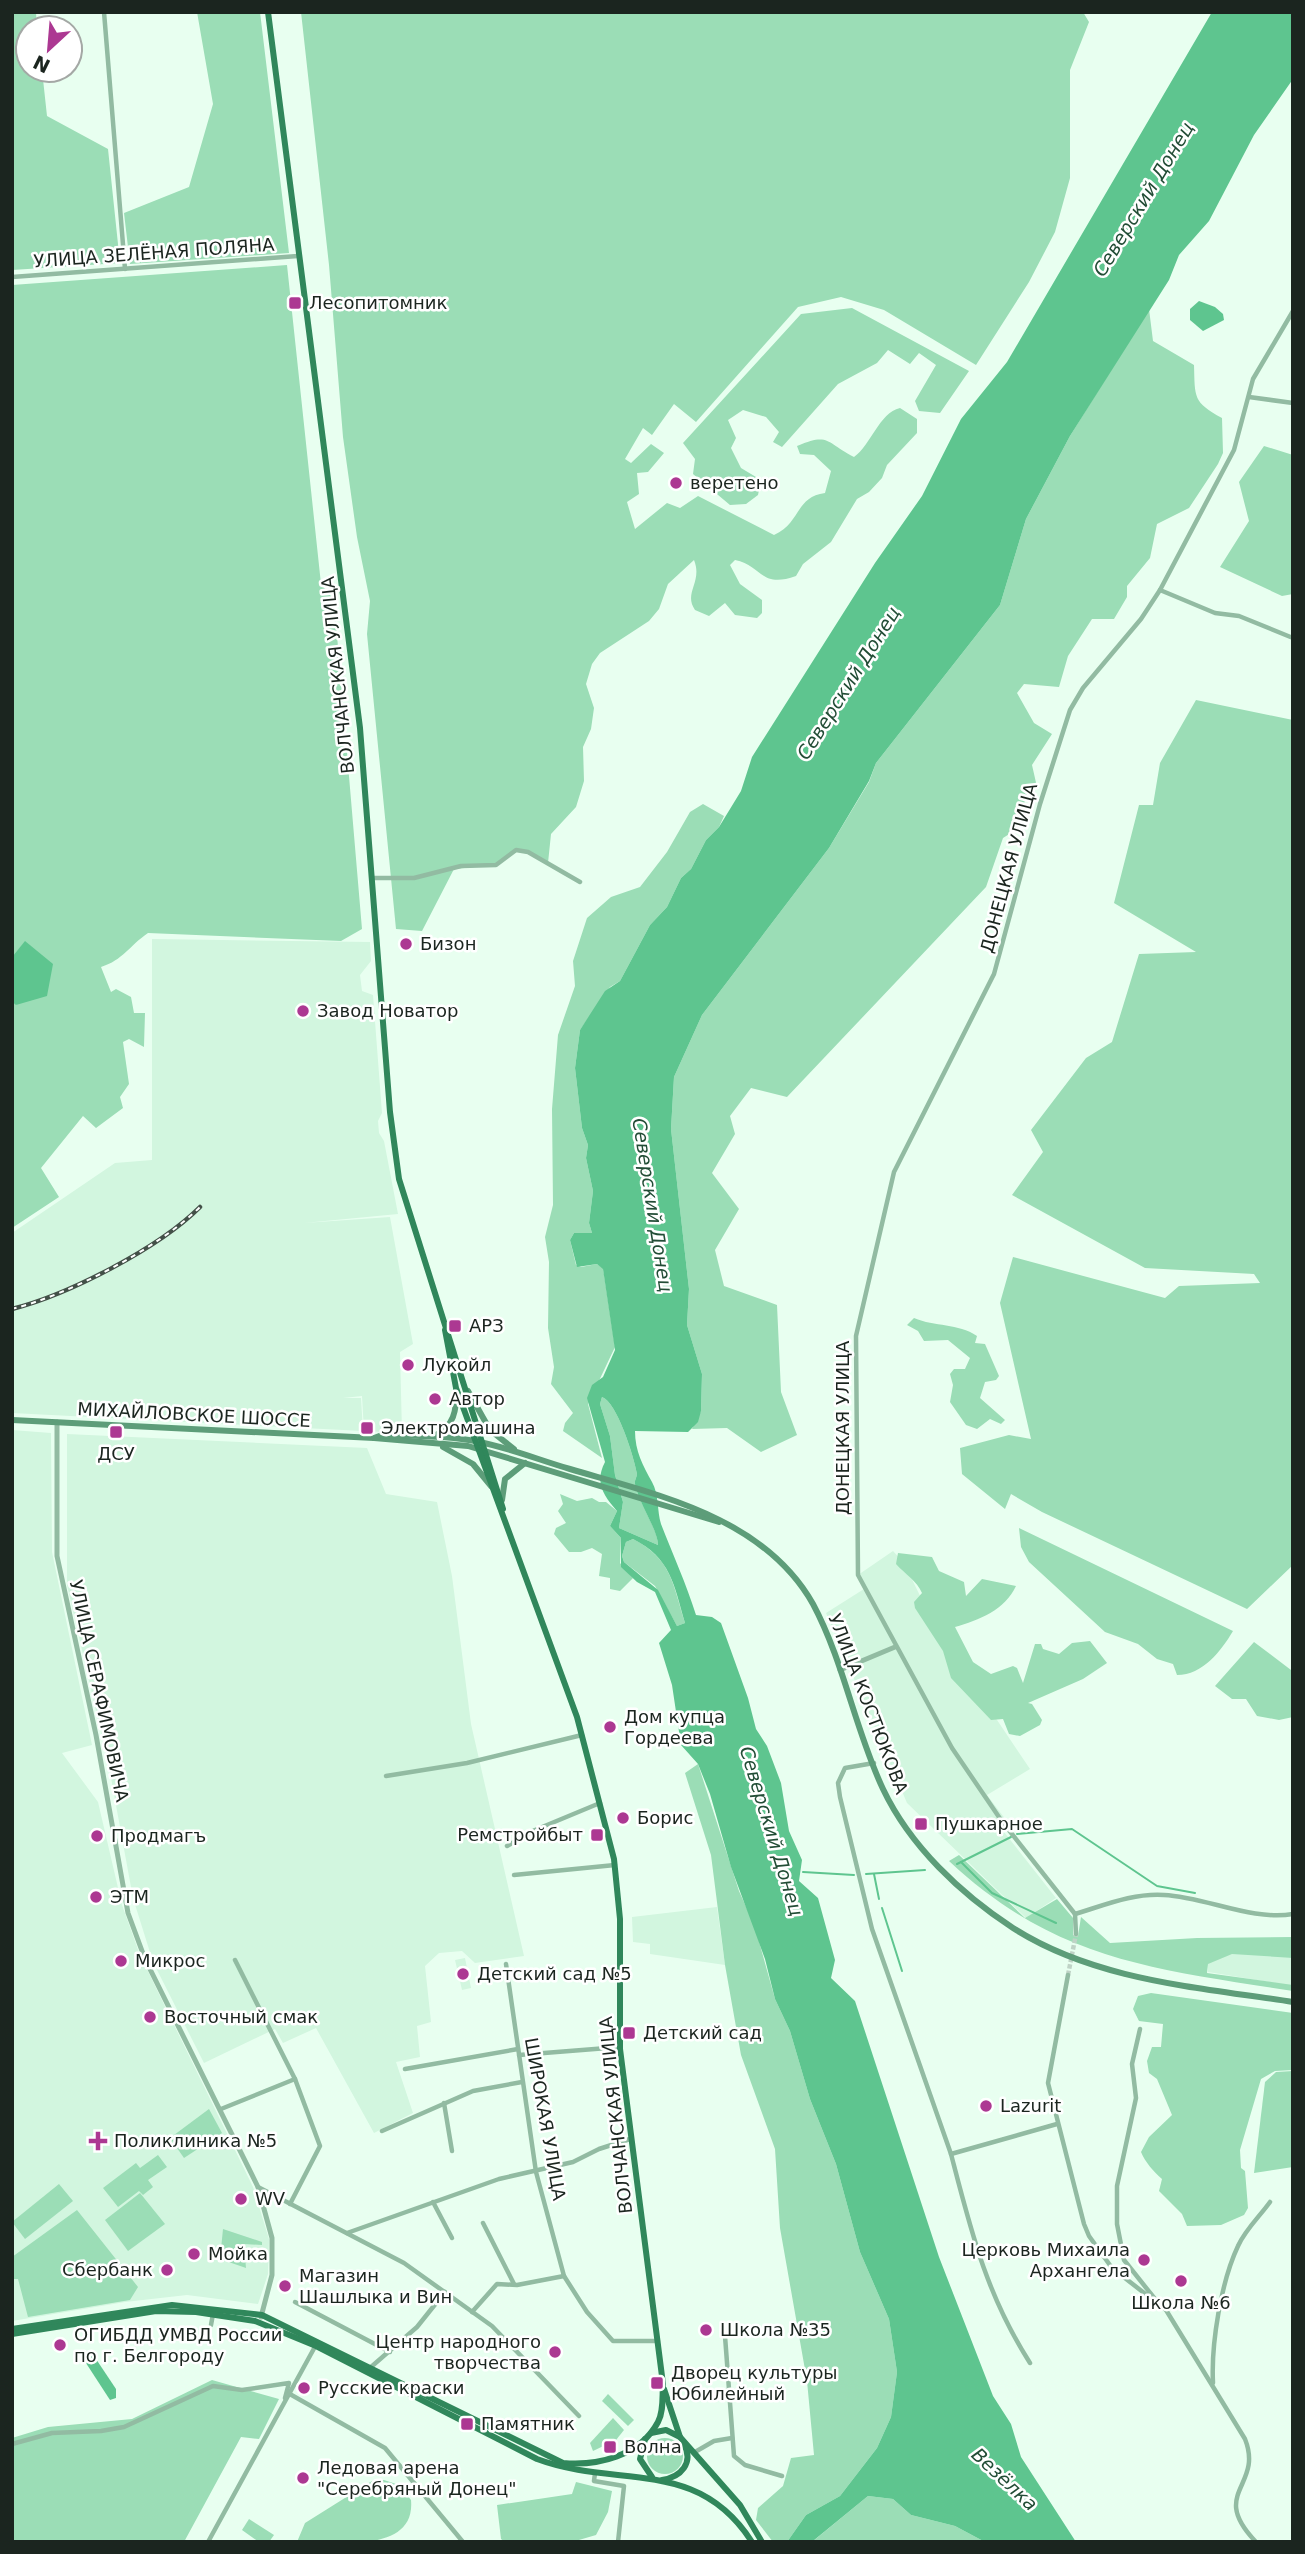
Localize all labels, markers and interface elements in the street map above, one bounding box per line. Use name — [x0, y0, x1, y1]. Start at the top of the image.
north arrow — [14, 14, 84, 84]
text: N — [30, 51, 54, 78]
water label: Северский Донец — [1088, 118, 1198, 280]
street label: УЛИЦА ЗЕЛЁНАЯ ПОЛЯНА — [33, 234, 276, 271]
place label: Лесопитомник — [309, 292, 448, 313]
marker: Лесопитомник — [287, 295, 303, 311]
place label: веретено — [690, 472, 779, 493]
marker: веретено — [668, 475, 684, 491]
street label: ВОЛЧАНСКАЯ УЛИЦА — [317, 575, 358, 775]
water label: Северский Донец — [792, 603, 904, 763]
street label: ДОНЕЦКАЯ УЛИЦА — [976, 780, 1041, 955]
place label: Бизон — [420, 933, 476, 954]
marker: Бизон — [398, 936, 414, 952]
place label: Завод Новатор — [317, 1000, 458, 1021]
marker: Завод Новатор — [295, 1003, 311, 1019]
water label: Северский Донец — [628, 1116, 678, 1294]
place label: АРЗ — [469, 1315, 504, 1336]
marker: АРЗ — [447, 1318, 463, 1334]
street label: ДОНЕЦКАЯ УЛИЦА — [832, 1340, 853, 1515]
place label: Лукойл — [422, 1354, 491, 1375]
marker: Лукойл — [400, 1357, 416, 1373]
place label: Автор — [449, 1388, 505, 1409]
marker: Автор — [427, 1391, 443, 1407]
street label: МИХАЙЛОВСКОЕ ШОССЕ — [77, 1398, 311, 1431]
place label: Электромашина — [381, 1417, 536, 1438]
marker: Электромашина — [359, 1420, 375, 1436]
marker: ДСУ — [108, 1424, 124, 1440]
place label: ДСУ — [97, 1443, 135, 1464]
street label: УЛИЦА СЕРАФИМОВИЧА — [66, 1578, 133, 1804]
street label: УЛИЦА КОСТЮКОВА — [824, 1611, 913, 1798]
place label: Дом купца Гордеева — [624, 1706, 725, 1748]
marker: Дом купца Гордеева — [602, 1719, 618, 1735]
water label: Северский Донец — [736, 1744, 808, 1918]
place label: Борис — [637, 1807, 693, 1828]
marker: Борис — [615, 1810, 631, 1826]
place label: Пушкарное — [935, 1813, 1043, 1834]
marker: Пушкарное — [913, 1816, 929, 1832]
place label: Ремстройбыт — [457, 1824, 583, 1845]
place label: Продмагъ — [111, 1825, 206, 1846]
marker: Ремстройбыт — [589, 1827, 605, 1843]
marker: Продмагъ — [89, 1828, 105, 1844]
place label: ЭТМ — [110, 1886, 149, 1907]
marker: ЭТМ — [88, 1889, 104, 1905]
place label: Микрос — [135, 1950, 205, 1971]
marker: Микрос — [113, 1953, 129, 1969]
place label: Детский сад №5 — [477, 1963, 632, 1984]
marker: Детский сад №5 — [455, 1966, 471, 1982]
place label: Восточный смак — [164, 2006, 318, 2027]
marker: Восточный смак — [142, 2009, 158, 2025]
street label: ВОЛЧАНСКАЯ УЛИЦА — [595, 2015, 636, 2215]
place label: Детский сад — [643, 2022, 762, 2043]
marker: Детский сад — [621, 2025, 637, 2041]
street label: ШИРОКАЯ УЛИЦА — [521, 2036, 570, 2203]
place label: Lazurit — [1000, 2095, 1061, 2116]
marker: Lazurit — [978, 2098, 994, 2114]
place label: Поликлиника №5 — [114, 2130, 277, 2151]
marker: Поликлиника №5 — [88, 2131, 108, 2151]
place label: WV — [255, 2188, 286, 2209]
marker: WV — [233, 2191, 249, 2207]
place label: Церковь Михаила Архангела — [962, 2239, 1130, 2281]
place label: Мойка — [208, 2243, 268, 2264]
marker: Мойка — [186, 2246, 202, 2262]
marker: Церковь Михаила Архангела — [1136, 2252, 1152, 2268]
place label: Сбербанк — [62, 2259, 153, 2280]
marker: Сбербанк — [159, 2262, 175, 2278]
place label: Магазин Шашлыка и Вин — [299, 2265, 452, 2307]
marker: Школа №6 — [1173, 2273, 1189, 2289]
marker: Магазин Шашлыка и Вин — [277, 2278, 293, 2294]
place label: Школа №6 — [1131, 2292, 1231, 2313]
place label: Школа №35 — [720, 2319, 831, 2340]
marker: Школа №35 — [698, 2322, 714, 2338]
place label: ОГИБДД УМВД России по г. Белгороду — [74, 2324, 283, 2366]
place label: Центр народного творчества — [376, 2331, 541, 2373]
marker: ОГИБДД УМВД России по г. Белгороду — [52, 2337, 68, 2353]
marker: Центр народного творчества — [547, 2344, 563, 2360]
place label: Дворец культуры Юбилейный — [671, 2362, 838, 2404]
marker: Дворец культуры Юбилейный — [649, 2375, 665, 2391]
place label: Русские краски — [318, 2377, 464, 2398]
marker: Русские краски — [296, 2380, 312, 2396]
place label: Памятник — [481, 2413, 575, 2434]
marker: Памятник — [459, 2416, 475, 2432]
place label: Волна — [624, 2436, 682, 2457]
marker: Волна — [602, 2439, 618, 2455]
water label: Везёлка — [968, 2443, 1042, 2515]
place label: Ледовая арена "Серебряный Донец" — [317, 2457, 517, 2499]
marker: Ледовая арена "Серебряный Донец" — [295, 2470, 311, 2486]

